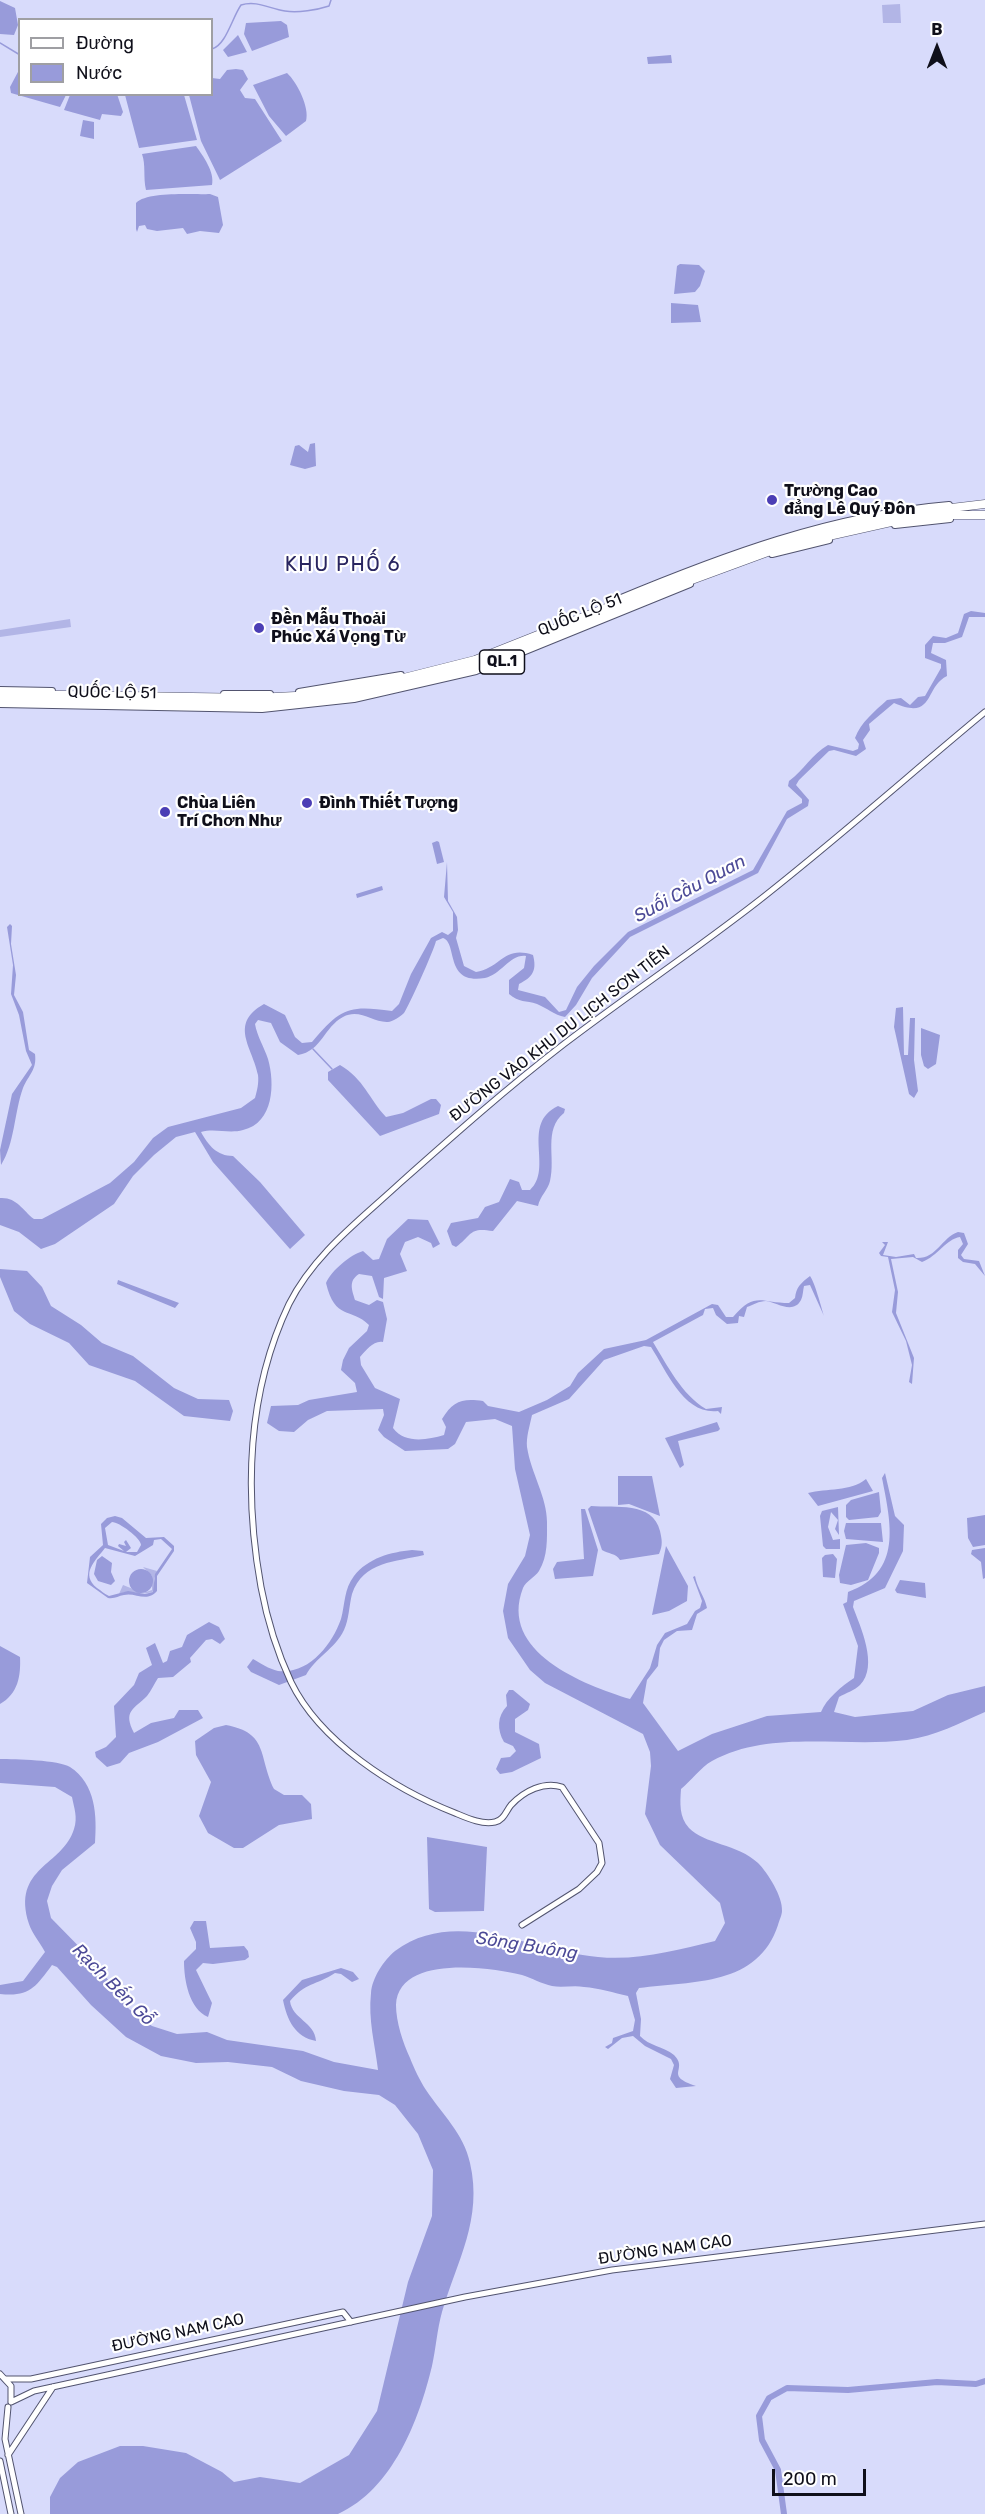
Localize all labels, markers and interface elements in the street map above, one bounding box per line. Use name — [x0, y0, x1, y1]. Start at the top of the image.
legend — [18, 18, 213, 96]
north arrow — [907, 18, 967, 78]
text: B — [931, 20, 943, 39]
text: Đường — [76, 32, 134, 54]
text: Nước — [76, 62, 122, 84]
place label: Trường Cao đẳng Lê Quý Đôn — [784, 481, 916, 519]
marker: Trường Cao đẳng Lê Quý Đôn — [765, 493, 779, 507]
district label: KHU PHỐ 6 — [285, 553, 401, 577]
street label: QUỐC LỘ 51 — [535, 589, 625, 641]
place label: Đền Mẫu Thoải Phúc Xá Vọng Từ — [271, 609, 405, 647]
marker: Đền Mẫu Thoải Phúc Xá Vọng Từ — [252, 621, 266, 635]
road number: QL.1 — [480, 650, 524, 674]
street label: QUỐC LỘ 51 — [67, 683, 157, 703]
place label: Chùa Liên Trí Chơn Như — [177, 793, 282, 831]
place label: Đình Thiết Tượng — [319, 793, 458, 813]
marker: Đình Thiết Tượng — [300, 796, 314, 810]
marker: Chùa Liên Trí Chơn Như — [158, 805, 172, 819]
water label: Suối Cầu Quan — [630, 850, 750, 928]
street label: ĐƯỜNG VÀO KHU DU LỊCH SƠN TIÊN — [446, 942, 674, 1126]
water label: Sông Buông — [475, 1927, 579, 1965]
water label: Rạch Bến Gỗ — [67, 1939, 159, 2031]
street label: ĐƯỜNG NAM CAO — [597, 2231, 733, 2269]
street label: ĐƯỜNG NAM CAO — [110, 2310, 246, 2356]
scale bar — [775, 2457, 870, 2495]
text: 200 m — [783, 2468, 837, 2490]

